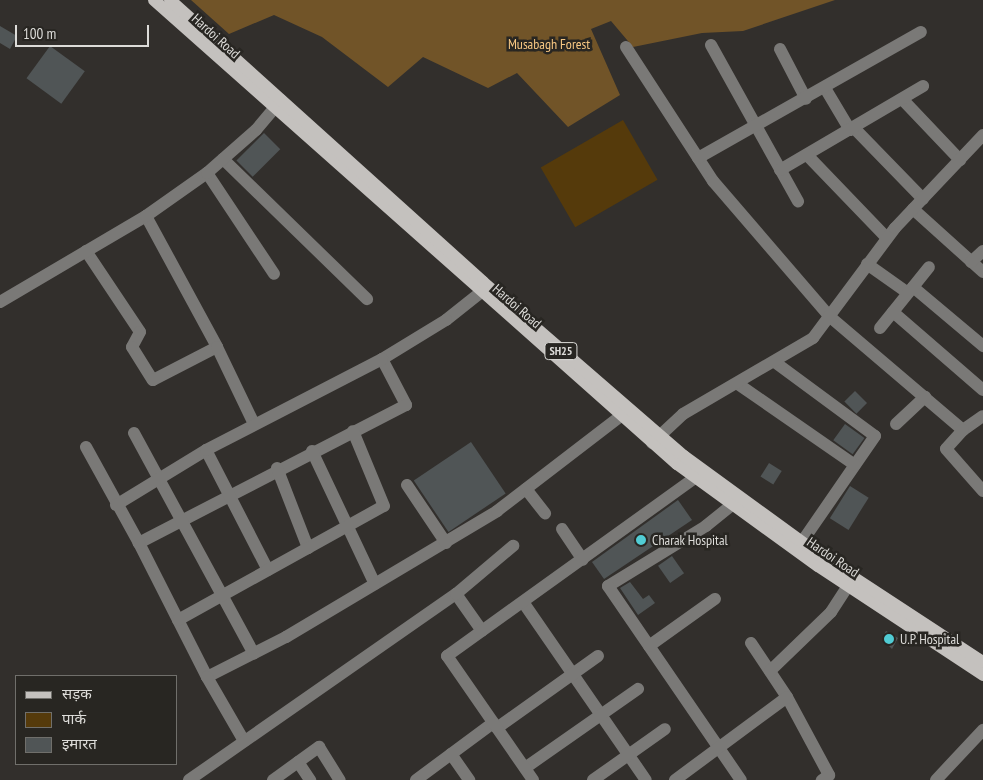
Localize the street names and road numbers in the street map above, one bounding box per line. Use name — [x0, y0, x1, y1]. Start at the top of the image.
street label: Hardoi Road — [188, 10, 244, 62]
street label: Hardoi Road — [489, 280, 545, 332]
road number: SH25 — [544, 342, 578, 361]
street label: Hardoi Road — [804, 534, 862, 580]

